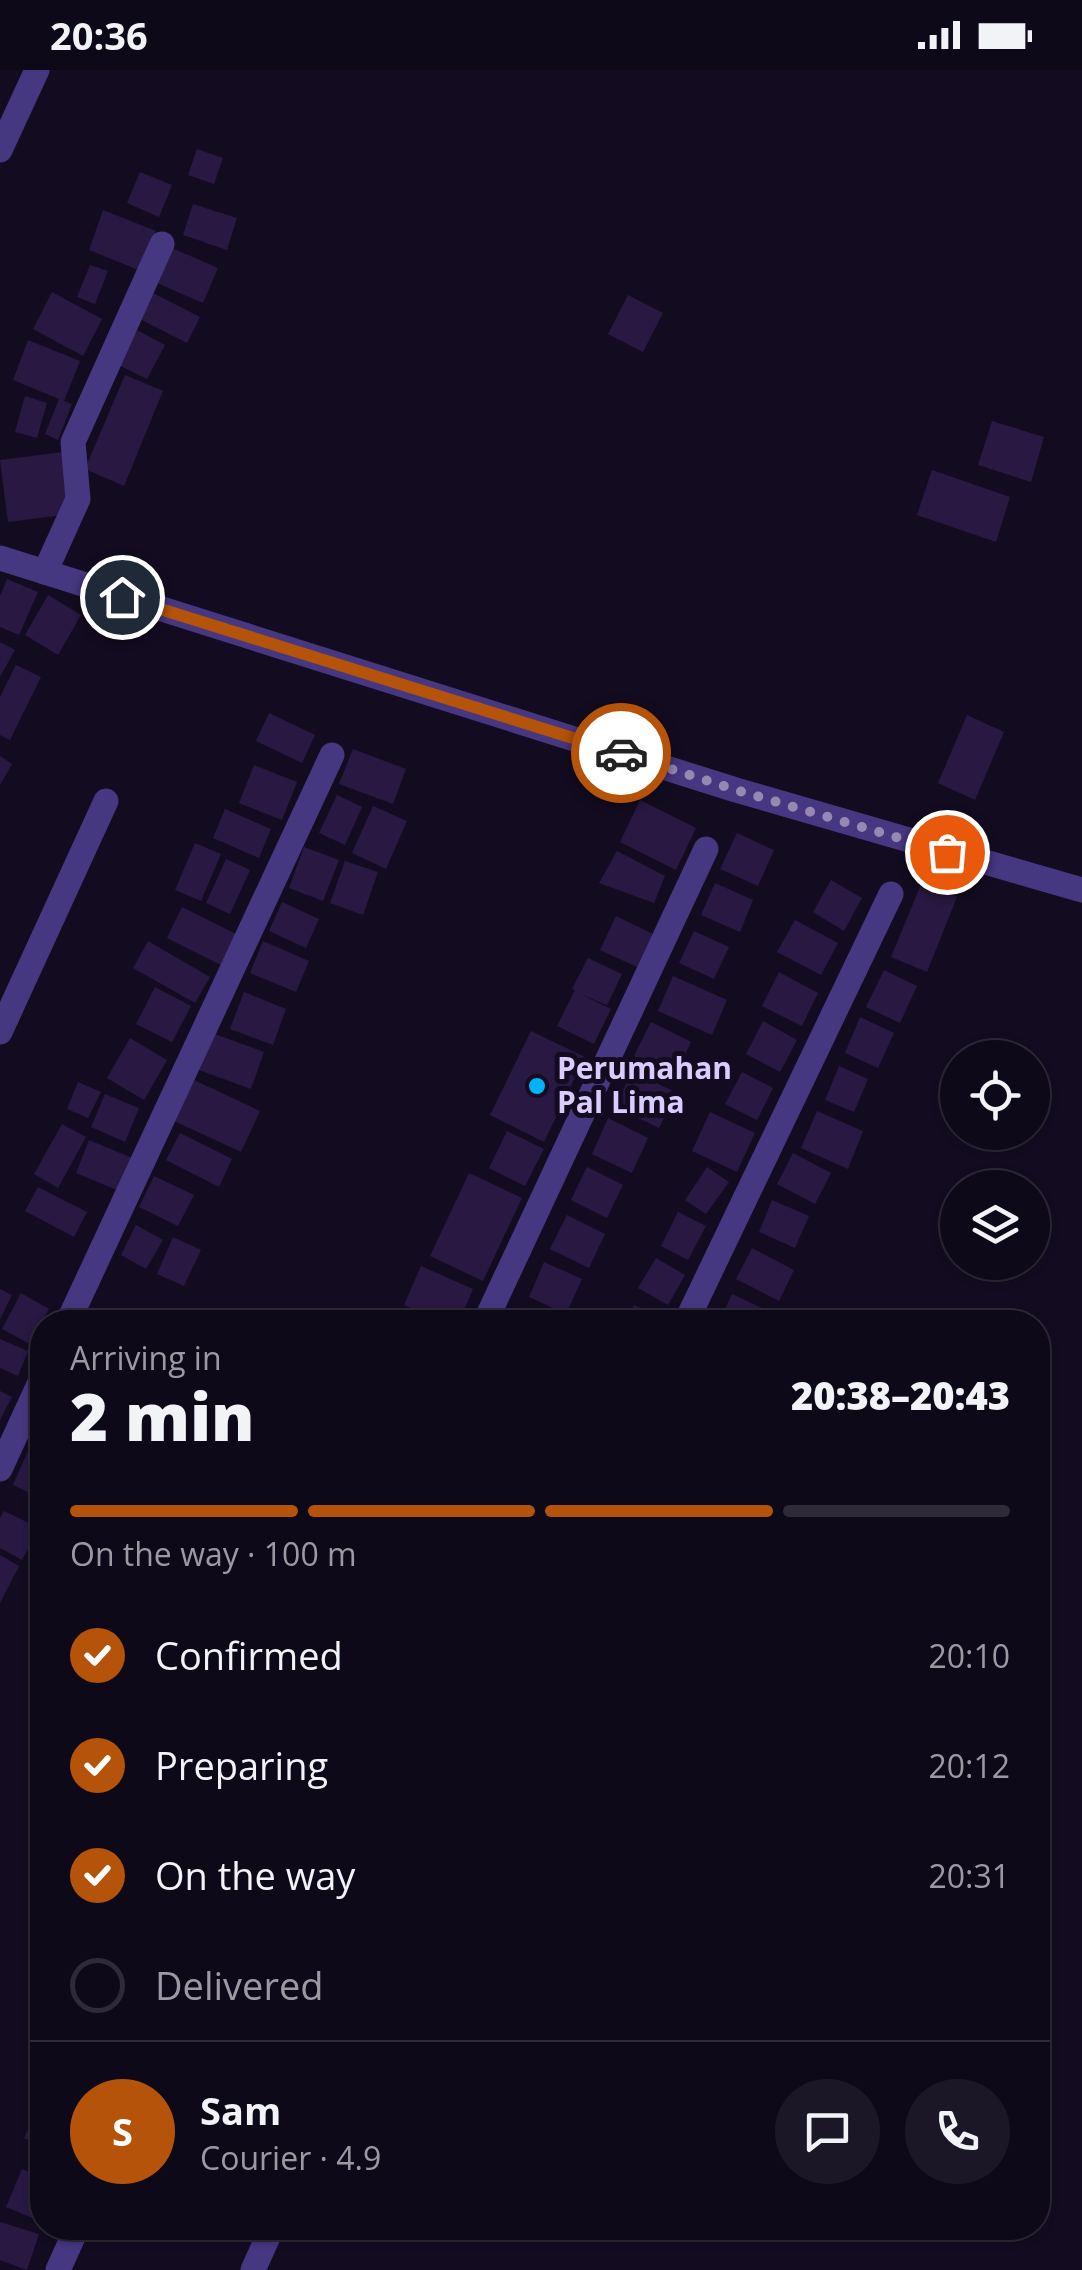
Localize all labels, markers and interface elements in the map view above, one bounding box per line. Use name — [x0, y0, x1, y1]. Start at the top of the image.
text: 20:36 — [50, 9, 148, 61]
pin — [80, 555, 165, 640]
icon: home — [95, 570, 150, 625]
courier — [571, 703, 671, 803]
icon: car — [594, 726, 649, 781]
pin — [905, 810, 990, 895]
icon: bag — [920, 825, 975, 880]
map controls — [940, 1040, 1050, 1280]
button: locate — [940, 1040, 1050, 1150]
place label: Perumahan Pal Lima — [557, 1047, 732, 1122]
marker: Perumahan Pal Lima — [526, 1075, 548, 1097]
button: layers — [940, 1170, 1050, 1280]
text: Arriving in — [70, 1336, 222, 1379]
text: 20:38–20:43 — [791, 1369, 1010, 1421]
text: 2 min — [70, 1372, 255, 1460]
text: On the way · 100 m — [70, 1532, 357, 1575]
icon: check — [70, 1628, 125, 1683]
text: Confirmed — [155, 1629, 343, 1681]
text: 20:10 — [928, 1634, 1010, 1677]
icon: check — [70, 1738, 125, 1793]
text: Preparing — [155, 1739, 328, 1791]
text: 20:12 — [928, 1744, 1010, 1787]
icon: check — [70, 1848, 125, 1903]
text: On the way — [155, 1849, 355, 1901]
text: 20:31 — [928, 1854, 1010, 1897]
text: Delivered — [155, 1959, 324, 2011]
button: chat — [775, 2079, 880, 2184]
button: phone — [905, 2079, 1010, 2184]
text: Sam — [200, 2084, 281, 2136]
text: S — [112, 2105, 133, 2157]
text: Courier · 4.9 — [200, 2136, 381, 2179]

